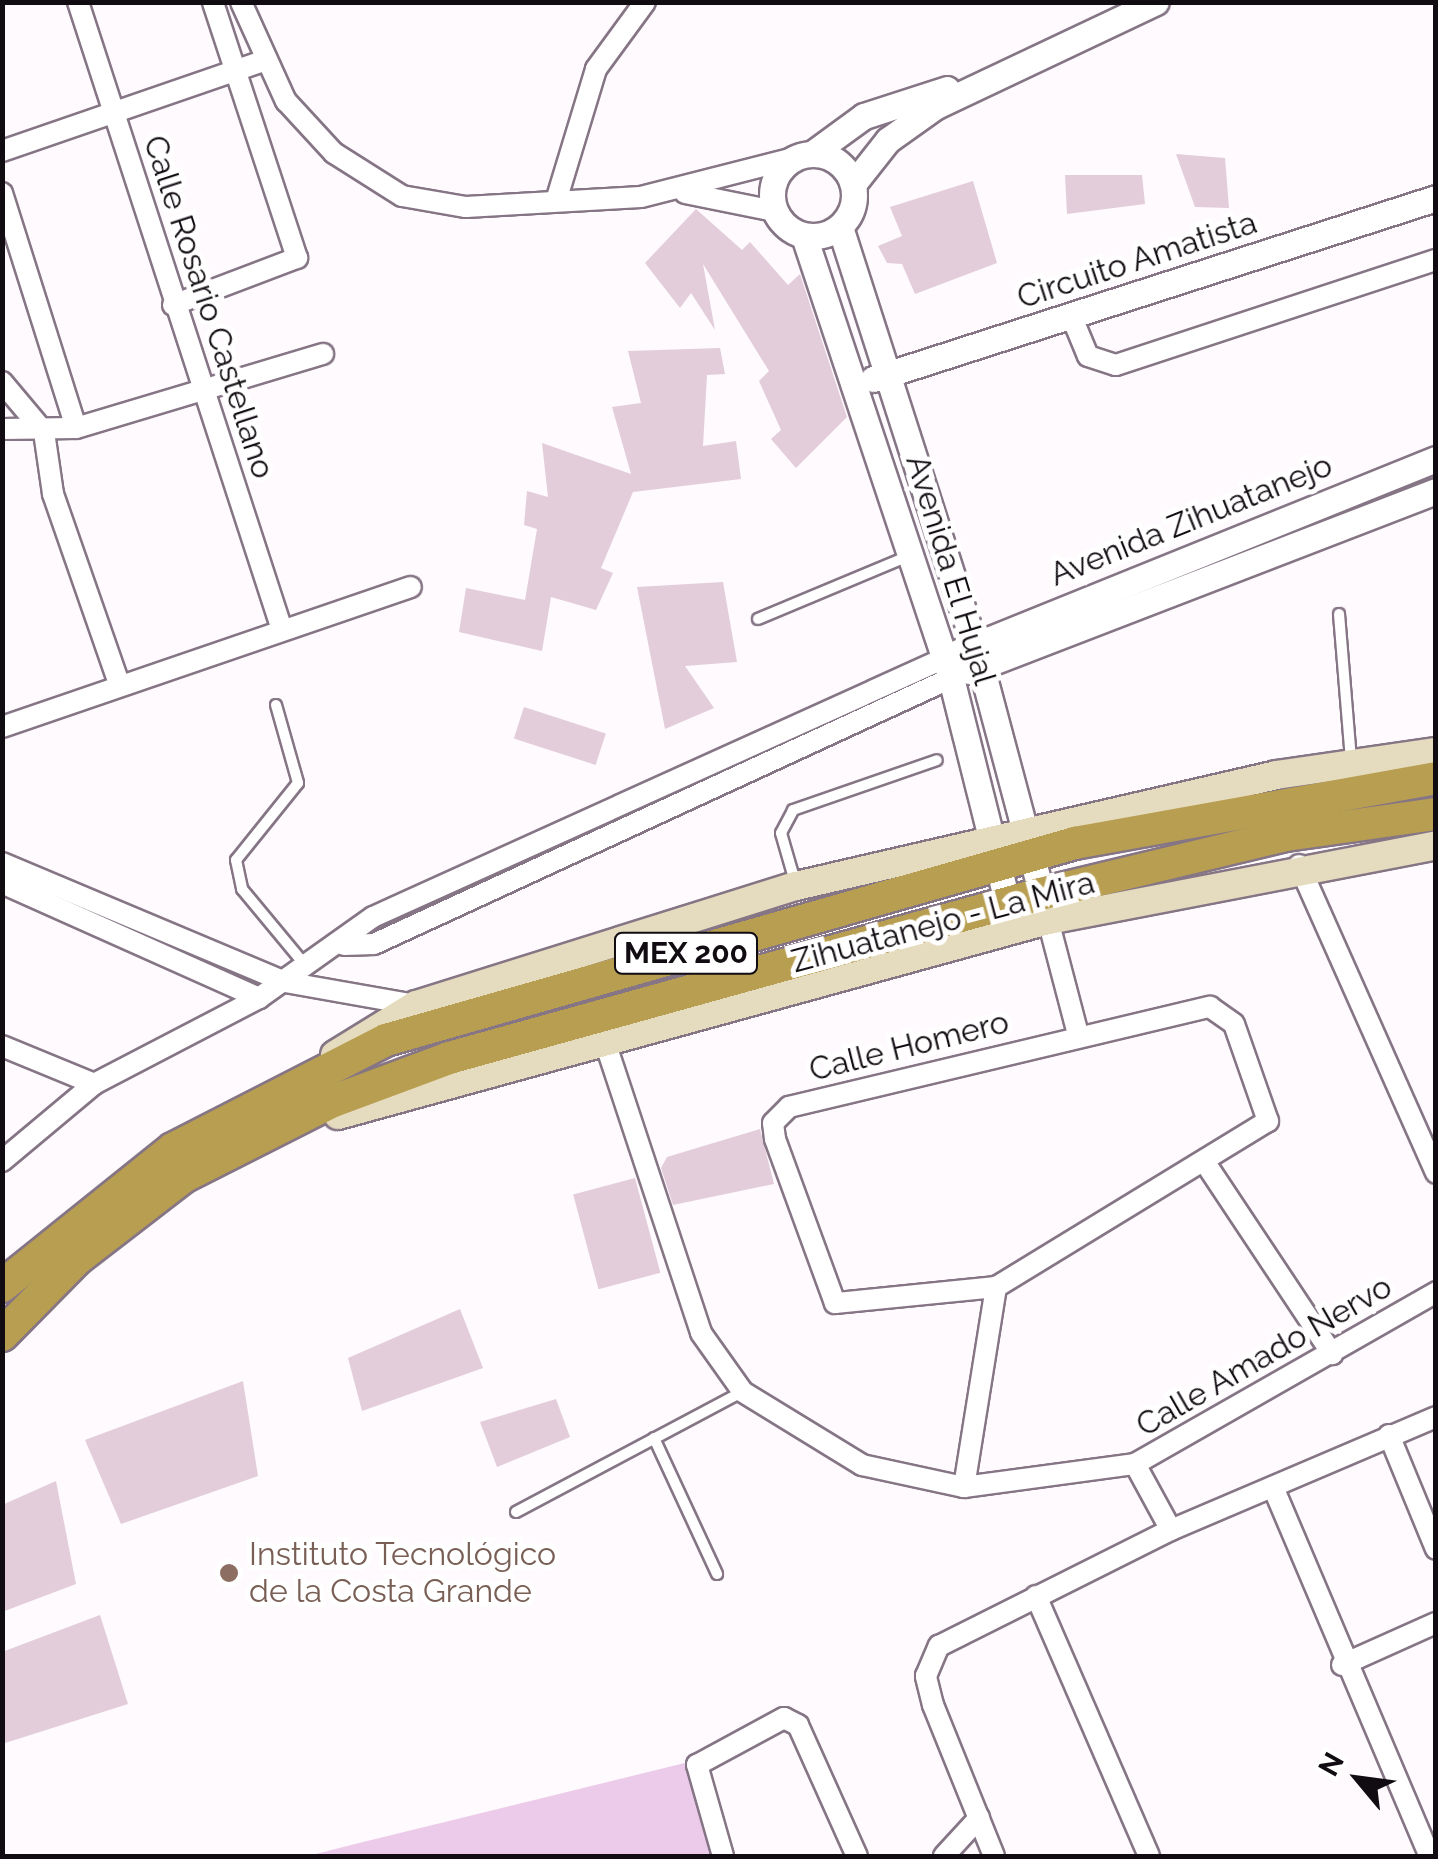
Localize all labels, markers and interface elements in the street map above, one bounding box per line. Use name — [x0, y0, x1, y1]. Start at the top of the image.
street label: Calle Rosario Castellano — [135, 131, 283, 483]
street label: Circuito Amatista — [1012, 203, 1262, 317]
street label: Avenida Zihuatanejo — [1044, 446, 1338, 594]
street label: Avenida El Hujal — [898, 450, 1004, 690]
street label: Zihuatanejo - La Mira — [788, 863, 1098, 981]
road number: MEX 200 — [614, 928, 758, 978]
street label: Calle Homero — [805, 1003, 1013, 1089]
street label: Calle Amado Nervo — [1129, 1267, 1399, 1445]
place label: Instituto Tecnológico de la Costa Grande — [249, 1536, 557, 1611]
marker: Instituto Tecnológico de la Costa Grande — [218, 1562, 240, 1584]
north arrow — [1308, 1729, 1408, 1829]
text: N — [1312, 1747, 1351, 1782]

